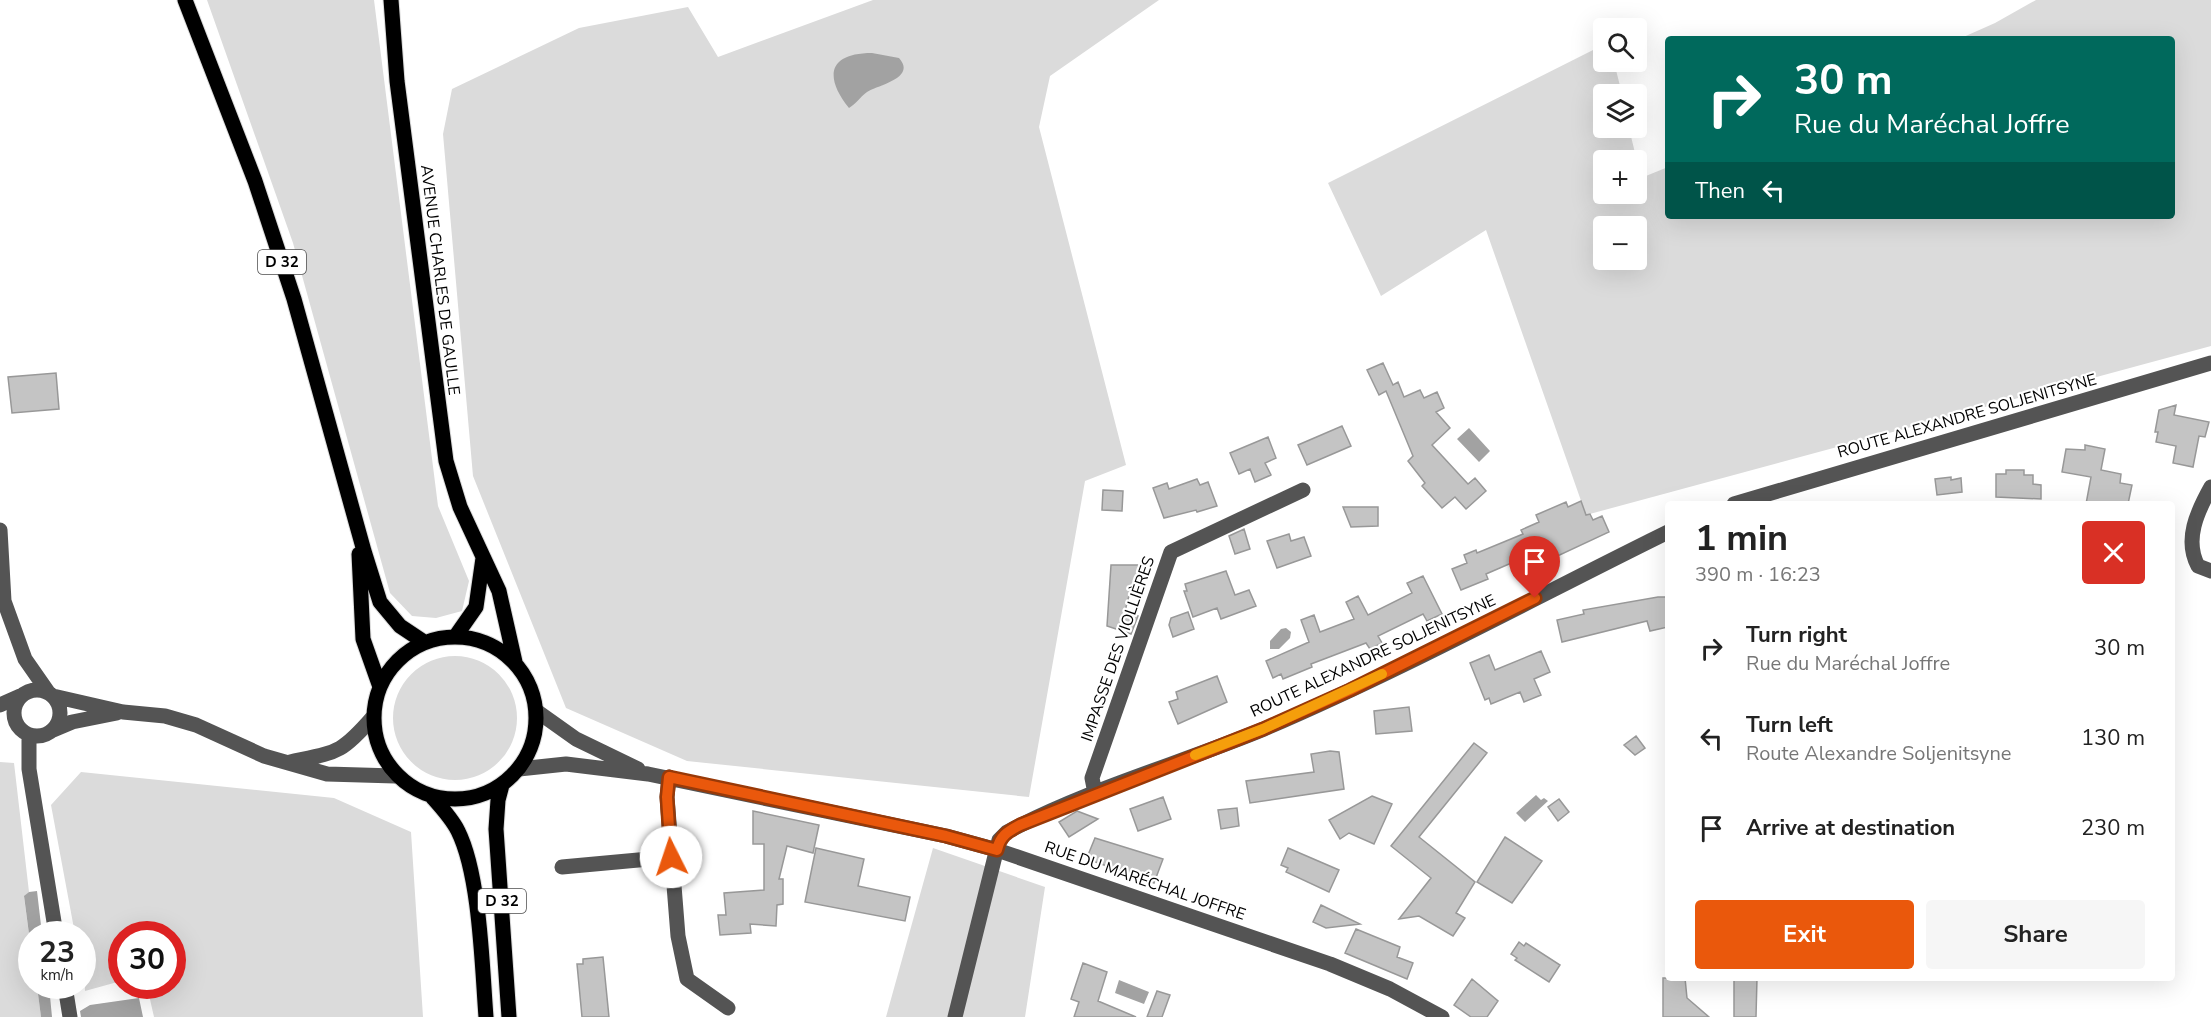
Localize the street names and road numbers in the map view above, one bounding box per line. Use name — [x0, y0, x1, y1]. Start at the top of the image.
street label: AVENUE CHARLES DE GAULLE — [415, 163, 465, 397]
road number: D 32 — [258, 250, 306, 274]
street label: ROUTE ALEXANDRE SOLJENITSYNE — [1835, 368, 2099, 464]
street label: IMPASSE DES VIOLLIÈRES — [1076, 553, 1160, 744]
street label: ROUTE ALEXANDRE SOLJENITSYNE — [1247, 589, 1499, 723]
street label: RUE DU MARÉCHAL JOFFRE — [1042, 836, 1248, 926]
road number: D 32 — [478, 889, 526, 913]

